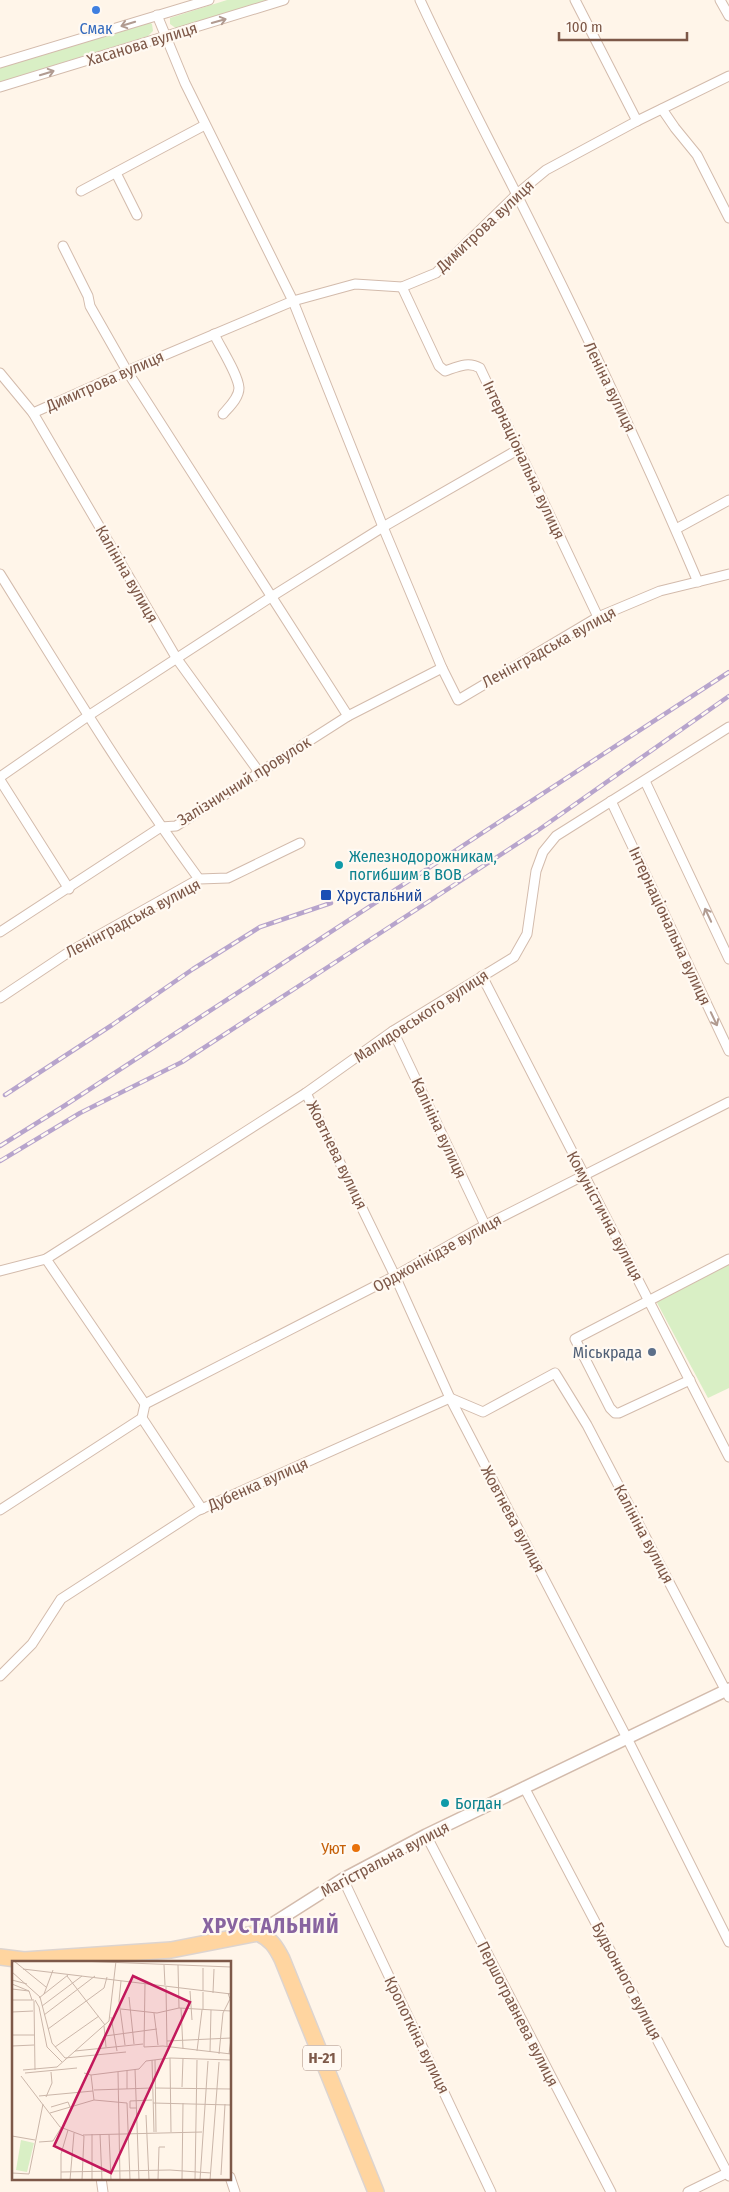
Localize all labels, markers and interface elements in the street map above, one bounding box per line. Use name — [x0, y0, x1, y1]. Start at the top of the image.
marker: Смак — [90, 4, 102, 16]
scale bar — [559, 10, 686, 42]
one-way arrow — [211, 15, 227, 25]
street label: Хасанова вулиця — [84, 18, 200, 70]
text: 100 m — [566, 18, 603, 36]
place label: Смак — [79, 19, 113, 38]
one-way arrow — [121, 19, 137, 29]
one-way arrow — [38, 67, 54, 77]
street label: Димитрова вулиця — [431, 176, 538, 277]
street label: Леніна вулиця — [580, 339, 640, 435]
street label: Димитрова вулиця — [42, 347, 167, 416]
street label: Інтернаціональна вулиця — [479, 378, 569, 542]
street label: Калініна вулиця — [91, 522, 163, 626]
street label: Ленінградська вулиця — [479, 602, 619, 692]
street label: Залізничний провулок — [174, 732, 315, 830]
street label: Інтернаціональна вулиця — [625, 844, 715, 1008]
place label: Железнодорожникам, погибшим в ВОВ — [349, 847, 497, 884]
marker: Железнодорожникам, погибшим в ВОВ — [333, 859, 345, 871]
street label: Ленінградська вулиця — [62, 874, 204, 962]
place label: Хрустальний — [337, 886, 422, 905]
marker: Хрустальний — [319, 888, 333, 902]
one-way arrow — [703, 908, 712, 923]
street label: Малидовського вулиця — [350, 965, 492, 1067]
one-way arrow — [709, 1012, 719, 1027]
street label: Калініна вулиця — [407, 1074, 471, 1182]
street label: Жовтнева вулиця — [303, 1098, 371, 1212]
street label: Комуністична вулиця — [563, 1148, 647, 1284]
street label: Орджонікідзе вулиця — [369, 1210, 505, 1296]
place label: Міськрада — [573, 1343, 642, 1362]
marker: Міськрада — [646, 1346, 658, 1358]
street label: Дубенка вулиця — [204, 1453, 311, 1515]
street label: Жовтнева вулиця — [477, 1462, 549, 1576]
street label: Калініна вулиця — [610, 1481, 678, 1587]
place label: Богдан — [455, 1794, 502, 1813]
marker: Богдан — [439, 1797, 451, 1809]
street label: Магістральна вулиця — [318, 1817, 452, 1901]
place label: Уют — [320, 1839, 346, 1858]
marker: Уют — [350, 1842, 362, 1854]
district label: ХРУСТАЛЬНИЙ — [202, 1912, 339, 1939]
street label: Будьонного вулиця — [588, 1919, 666, 2043]
street label: Першотравнева вулиця — [473, 1938, 563, 2090]
inset map — [12, 1961, 231, 2180]
street label: Кропоткіна вулиця — [380, 1973, 454, 2097]
road number: Н-21 — [303, 2046, 341, 2070]

